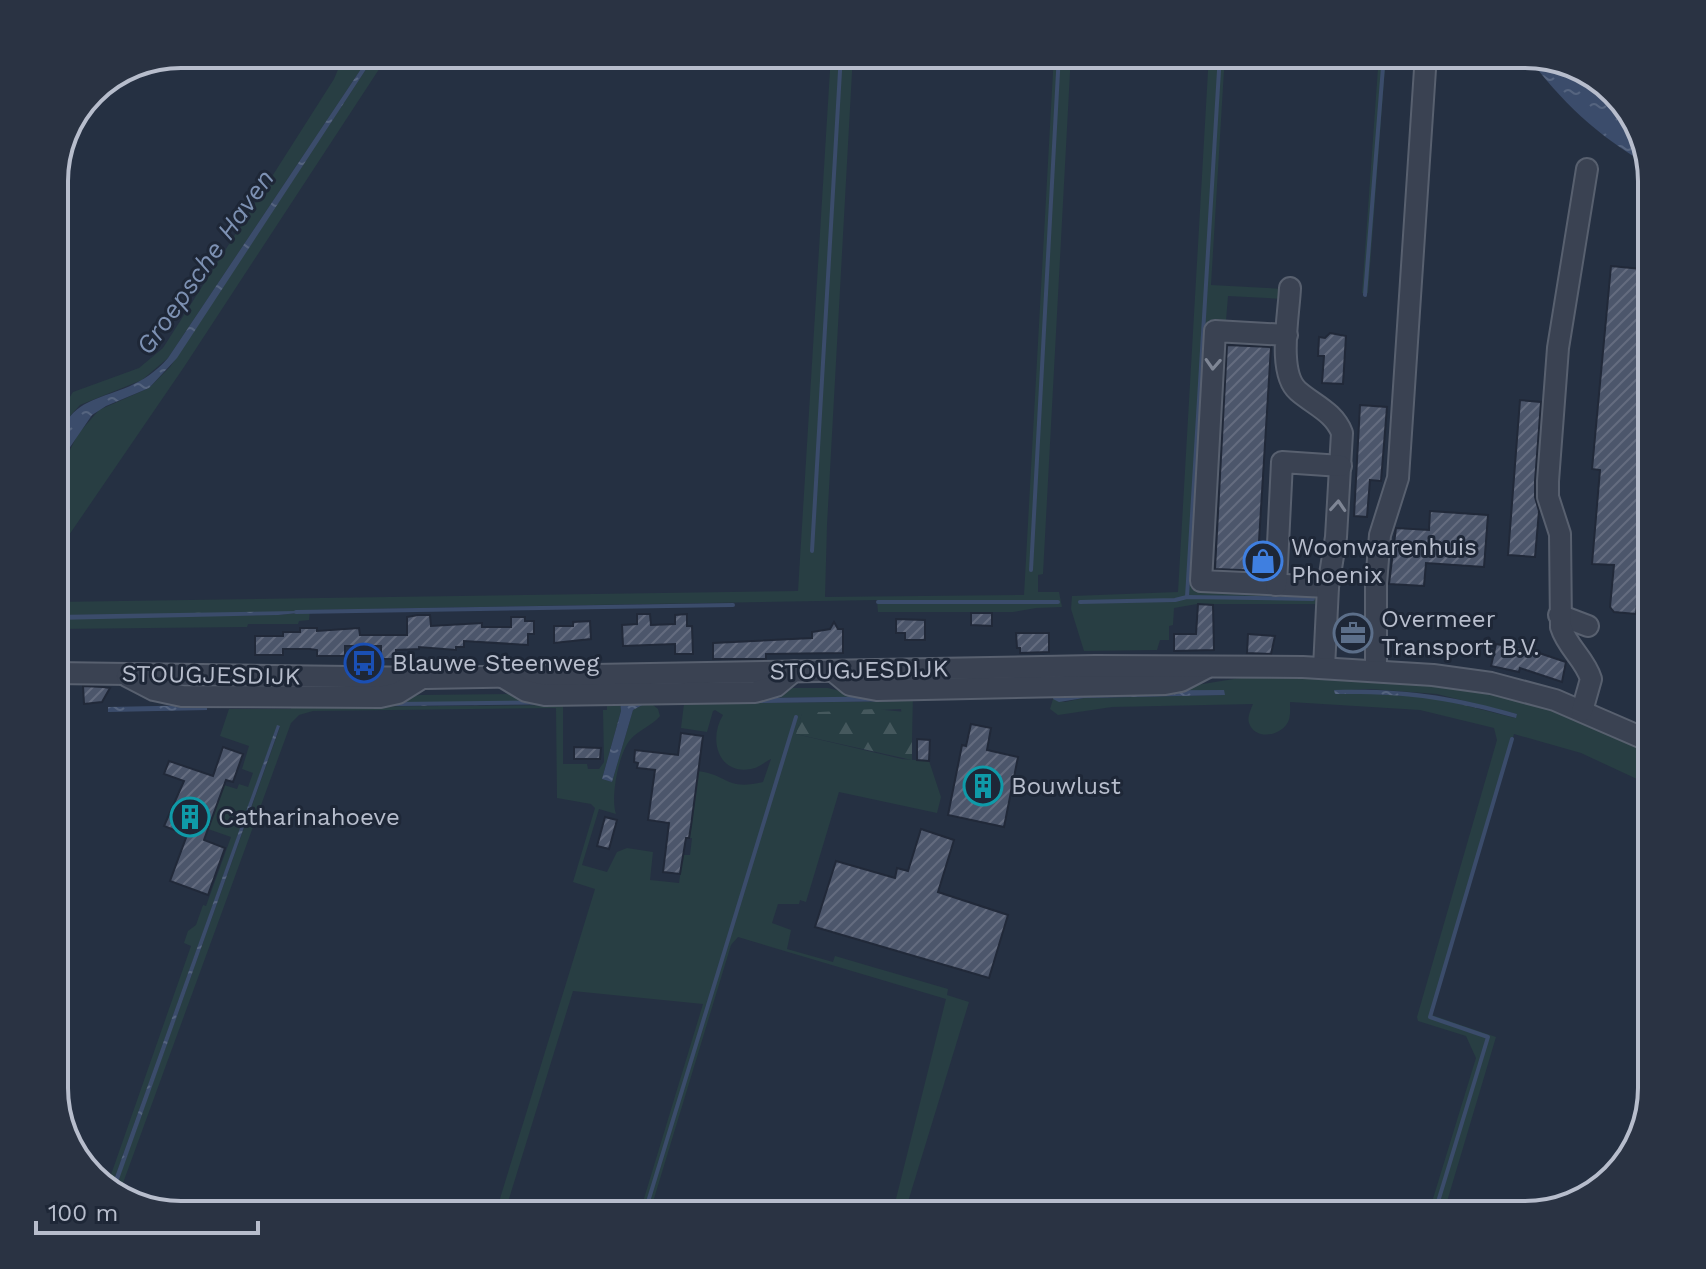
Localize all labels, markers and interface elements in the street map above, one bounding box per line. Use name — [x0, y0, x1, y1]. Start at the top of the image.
water label: Groepsche Haven — [130, 164, 280, 360]
one-way arrow — [1205, 358, 1222, 371]
one-way arrow — [1329, 499, 1346, 512]
place label: Woonwarenhuis Phoenix — [1291, 533, 1477, 589]
shop icon: Woonwarenhuis Phoenix — [1242, 540, 1284, 582]
place label: Overmeer Transport B.V. — [1381, 605, 1540, 661]
office icon: Overmeer Transport B.V. — [1332, 612, 1374, 654]
bus stop icon: Blauwe Steenweg — [343, 642, 385, 684]
place label: Blauwe Steenweg — [392, 649, 599, 677]
street label: STOUGJESDIJK — [769, 654, 949, 686]
street label: STOUGJESDIJK — [121, 659, 301, 691]
building icon: Bouwlust — [962, 765, 1004, 807]
place label: Bouwlust — [1011, 772, 1121, 800]
building icon: Catharinahoeve — [169, 796, 211, 838]
place label: Catharinahoeve — [218, 803, 400, 831]
scale bar — [36, 1185, 258, 1235]
text: 100 m — [48, 1199, 118, 1227]

